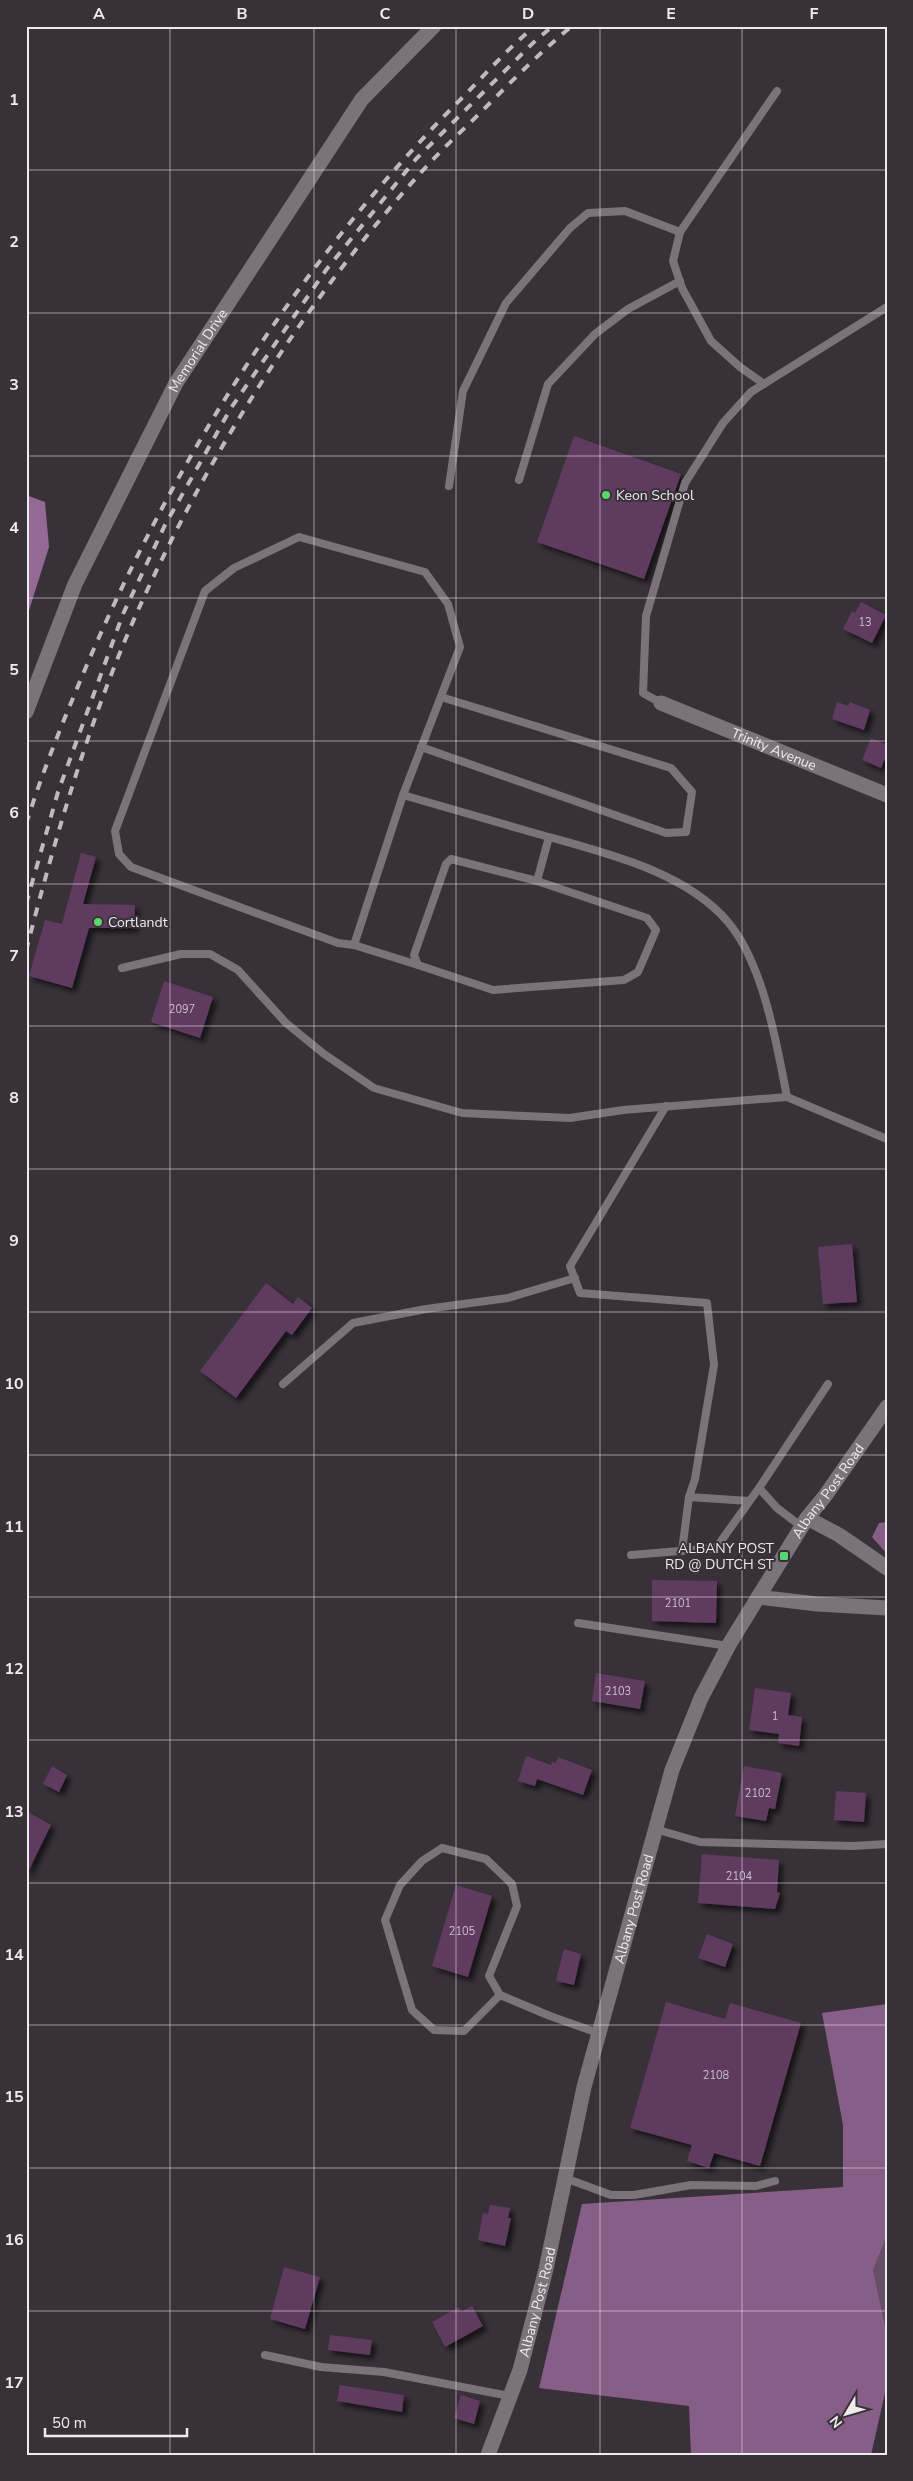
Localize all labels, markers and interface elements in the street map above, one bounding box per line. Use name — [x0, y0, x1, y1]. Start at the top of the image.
text: A — [93, 3, 105, 25]
text: B — [236, 3, 248, 25]
text: C — [380, 3, 391, 25]
text: D — [522, 3, 534, 25]
text: E — [666, 3, 676, 25]
text: F — [810, 3, 819, 25]
text: 1 — [9, 89, 19, 111]
text: 2 — [9, 231, 19, 253]
street label: Memorial Drive — [164, 305, 232, 395]
text: 3 — [9, 374, 19, 396]
place label: Keon School — [616, 486, 695, 505]
marker: Keon School — [600, 489, 612, 501]
text: 4 — [9, 517, 19, 539]
house number: 13 — [858, 615, 872, 630]
text: 5 — [9, 659, 19, 681]
street label: Trinity Avenue — [728, 724, 819, 775]
text: 6 — [9, 802, 19, 824]
place label: Cortlandt — [108, 913, 168, 932]
marker: Cortlandt — [92, 916, 104, 928]
text: 7 — [9, 945, 19, 967]
house number: 2097 — [169, 1002, 195, 1017]
text: 8 — [9, 1087, 19, 1109]
text: 9 — [9, 1230, 19, 1252]
text: 10 — [4, 1373, 24, 1395]
street label: Albany Post Road — [788, 1440, 869, 1542]
text: 11 — [4, 1516, 24, 1538]
place label: ALBANY POST RD @ DUTCH ST — [665, 1539, 775, 1574]
marker: ALBANY POST RD @ DUTCH ST — [778, 1550, 790, 1562]
house number: 2101 — [665, 1596, 691, 1611]
text: 12 — [4, 1658, 24, 1680]
house number: 2103 — [605, 1684, 631, 1699]
house number: 1 — [772, 1709, 778, 1724]
house number: 2102 — [745, 1786, 771, 1801]
text: 13 — [4, 1801, 24, 1823]
street label: Albany Post Road — [610, 1852, 658, 1966]
house number: 2104 — [726, 1869, 753, 1884]
house number: 2105 — [449, 1924, 476, 1939]
text: 14 — [4, 1944, 24, 1966]
house number: 2108 — [703, 2068, 730, 2083]
text: 15 — [4, 2086, 24, 2108]
text: 16 — [4, 2229, 24, 2251]
street label: Albany Post Road — [515, 2245, 560, 2359]
text: 17 — [4, 2372, 24, 2394]
north arrow — [820, 2388, 870, 2438]
scale bar — [45, 2406, 188, 2438]
text: N — [825, 2412, 847, 2432]
text: 50 m — [52, 2413, 87, 2433]

